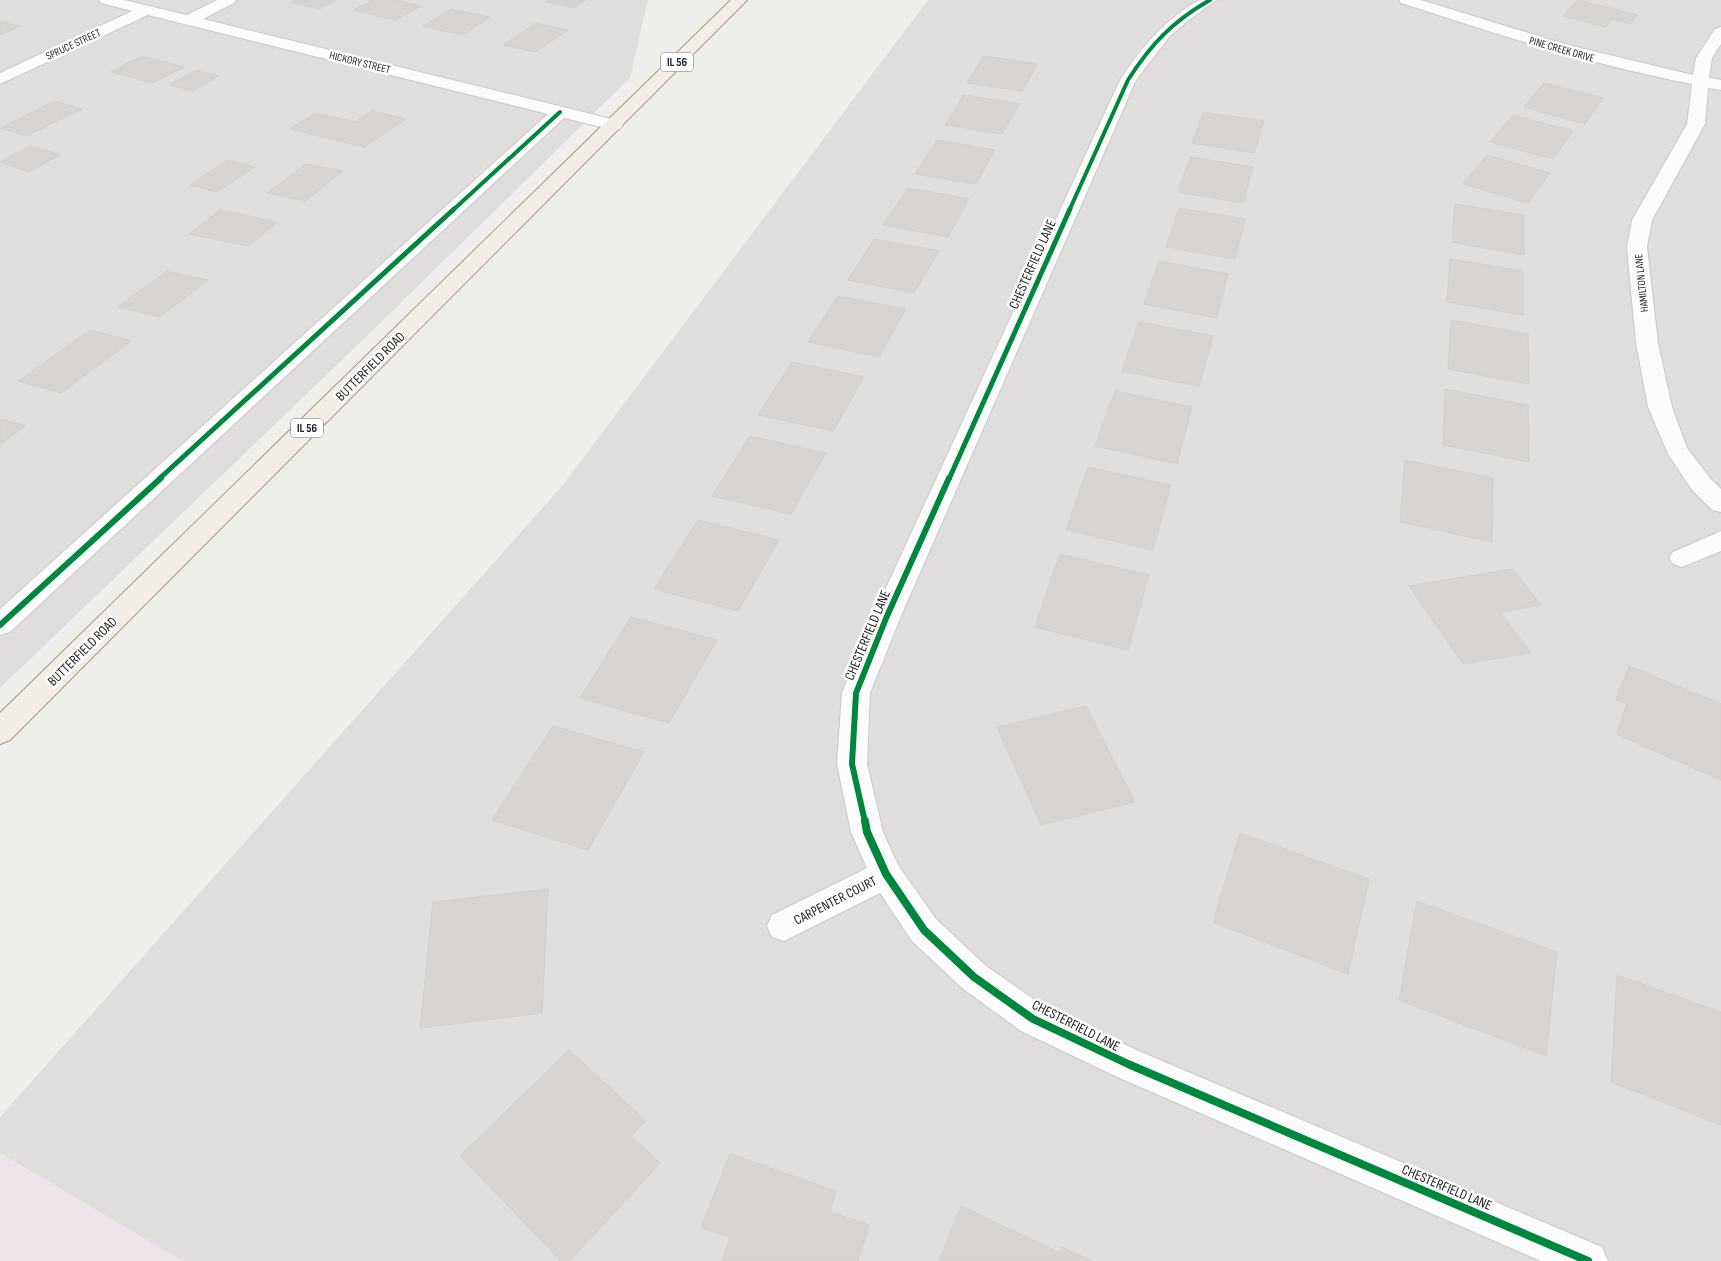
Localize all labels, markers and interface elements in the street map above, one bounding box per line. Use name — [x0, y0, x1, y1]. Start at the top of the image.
street label: SPRUCE STREET — [44, 26, 103, 63]
street label: PINE CREEK DRIVE — [1528, 34, 1596, 65]
street label: HICKORY STREET — [328, 49, 392, 76]
road number: IL 56 — [661, 52, 693, 72]
street label: CHESTERFIELD LANE — [1005, 217, 1060, 312]
street label: HAMILTON LANE — [1632, 253, 1651, 313]
street label: BUTTERFIELD ROAD — [332, 328, 409, 405]
road number: IL 56 — [291, 418, 323, 438]
street label: CHESTERFIELD LANE — [841, 587, 894, 683]
street label: BUTTERFIELD ROAD — [44, 613, 121, 690]
street label: CARPENTER COURT — [791, 872, 880, 929]
street label: CHESTERFIELD LANE — [1029, 996, 1123, 1055]
street label: CHESTERFIELD LANE — [1399, 1161, 1495, 1214]

